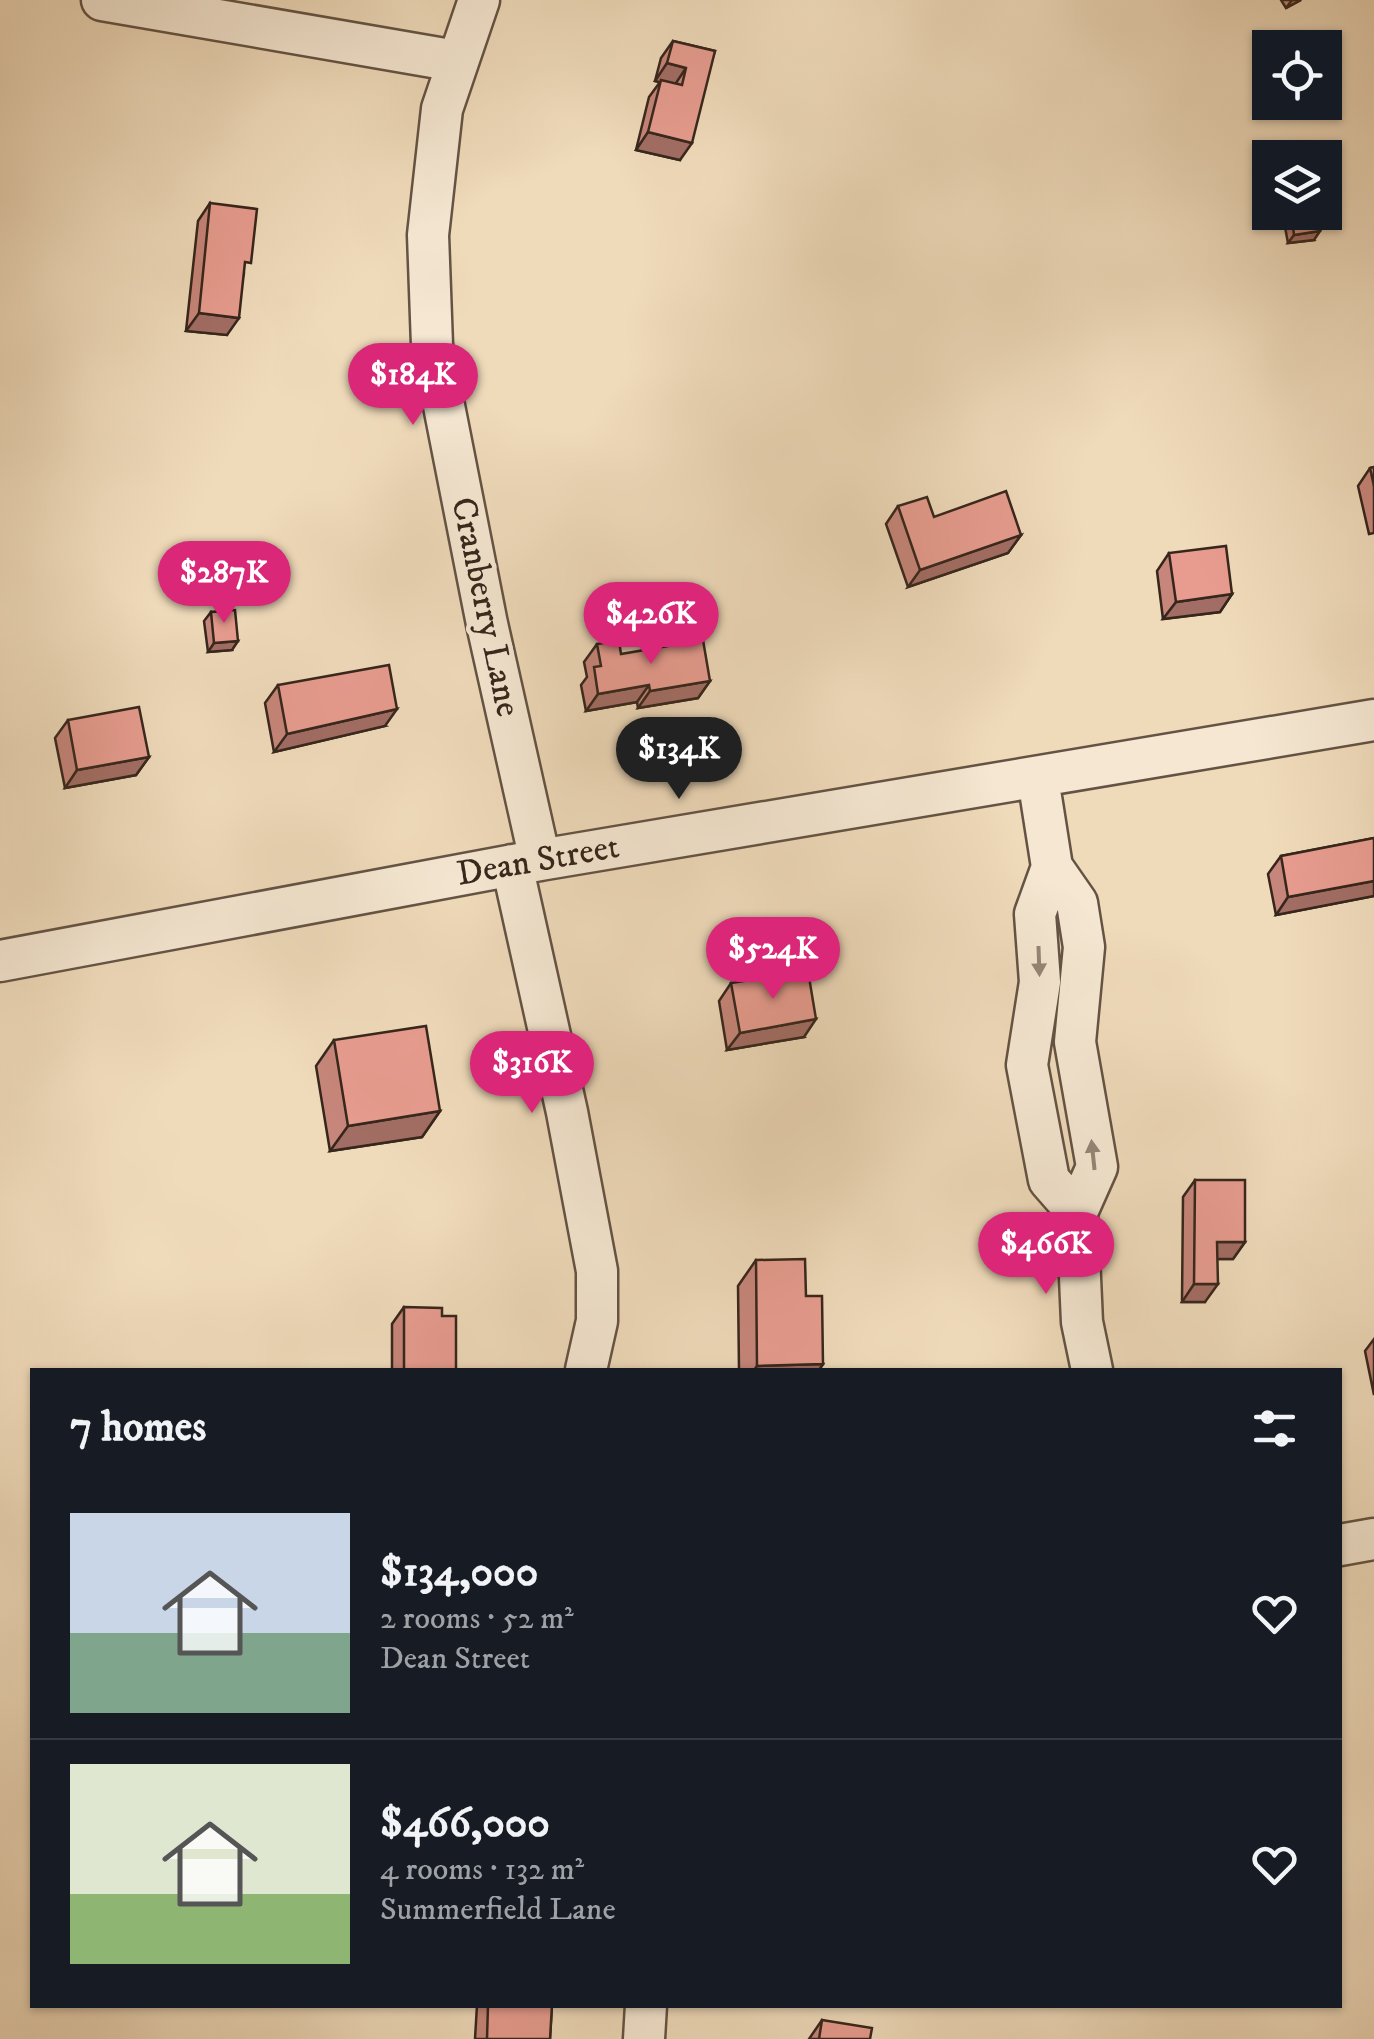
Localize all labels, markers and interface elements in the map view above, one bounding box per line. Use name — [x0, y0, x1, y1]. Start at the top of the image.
map controls — [1252, 30, 1342, 230]
button: locate — [1252, 30, 1342, 120]
button: layers — [1252, 140, 1342, 230]
pin: $184K — [343, 343, 483, 428]
text: $184K — [370, 355, 456, 395]
street label: Cranberry Lane — [440, 493, 530, 721]
pin: $287K — [154, 541, 294, 626]
text: $287K — [180, 553, 268, 593]
pin: $426K — [581, 582, 721, 667]
text: $426K — [606, 594, 696, 634]
pin: $134K — [609, 717, 749, 802]
text: $134K — [638, 729, 720, 769]
street label: Dean Street — [453, 825, 623, 897]
pin: $524K — [703, 917, 843, 1002]
text: $524K — [728, 929, 818, 969]
one-way arrow — [1032, 946, 1048, 978]
pin: $316K — [462, 1031, 602, 1116]
text: $316K — [492, 1043, 572, 1083]
one-way arrow — [1085, 1139, 1101, 1170]
pin: $466K — [976, 1212, 1116, 1297]
text: $466K — [1000, 1224, 1092, 1264]
icon: filters — [1247, 1401, 1302, 1456]
text: 7 homes — [70, 1402, 206, 1454]
text: $134,000 — [380, 1547, 538, 1599]
icon: home — [150, 1553, 270, 1673]
icon: heart — [1247, 1586, 1302, 1641]
text: 2 rooms · 52 m² — [380, 1599, 574, 1639]
text: Dean Street — [380, 1639, 530, 1679]
text: $466,000 — [380, 1798, 550, 1850]
icon: home — [150, 1804, 270, 1924]
icon: heart — [1247, 1837, 1302, 1892]
text: 4 rooms · 132 m² — [380, 1850, 584, 1890]
text: Summerfield Lane — [380, 1890, 616, 1930]

